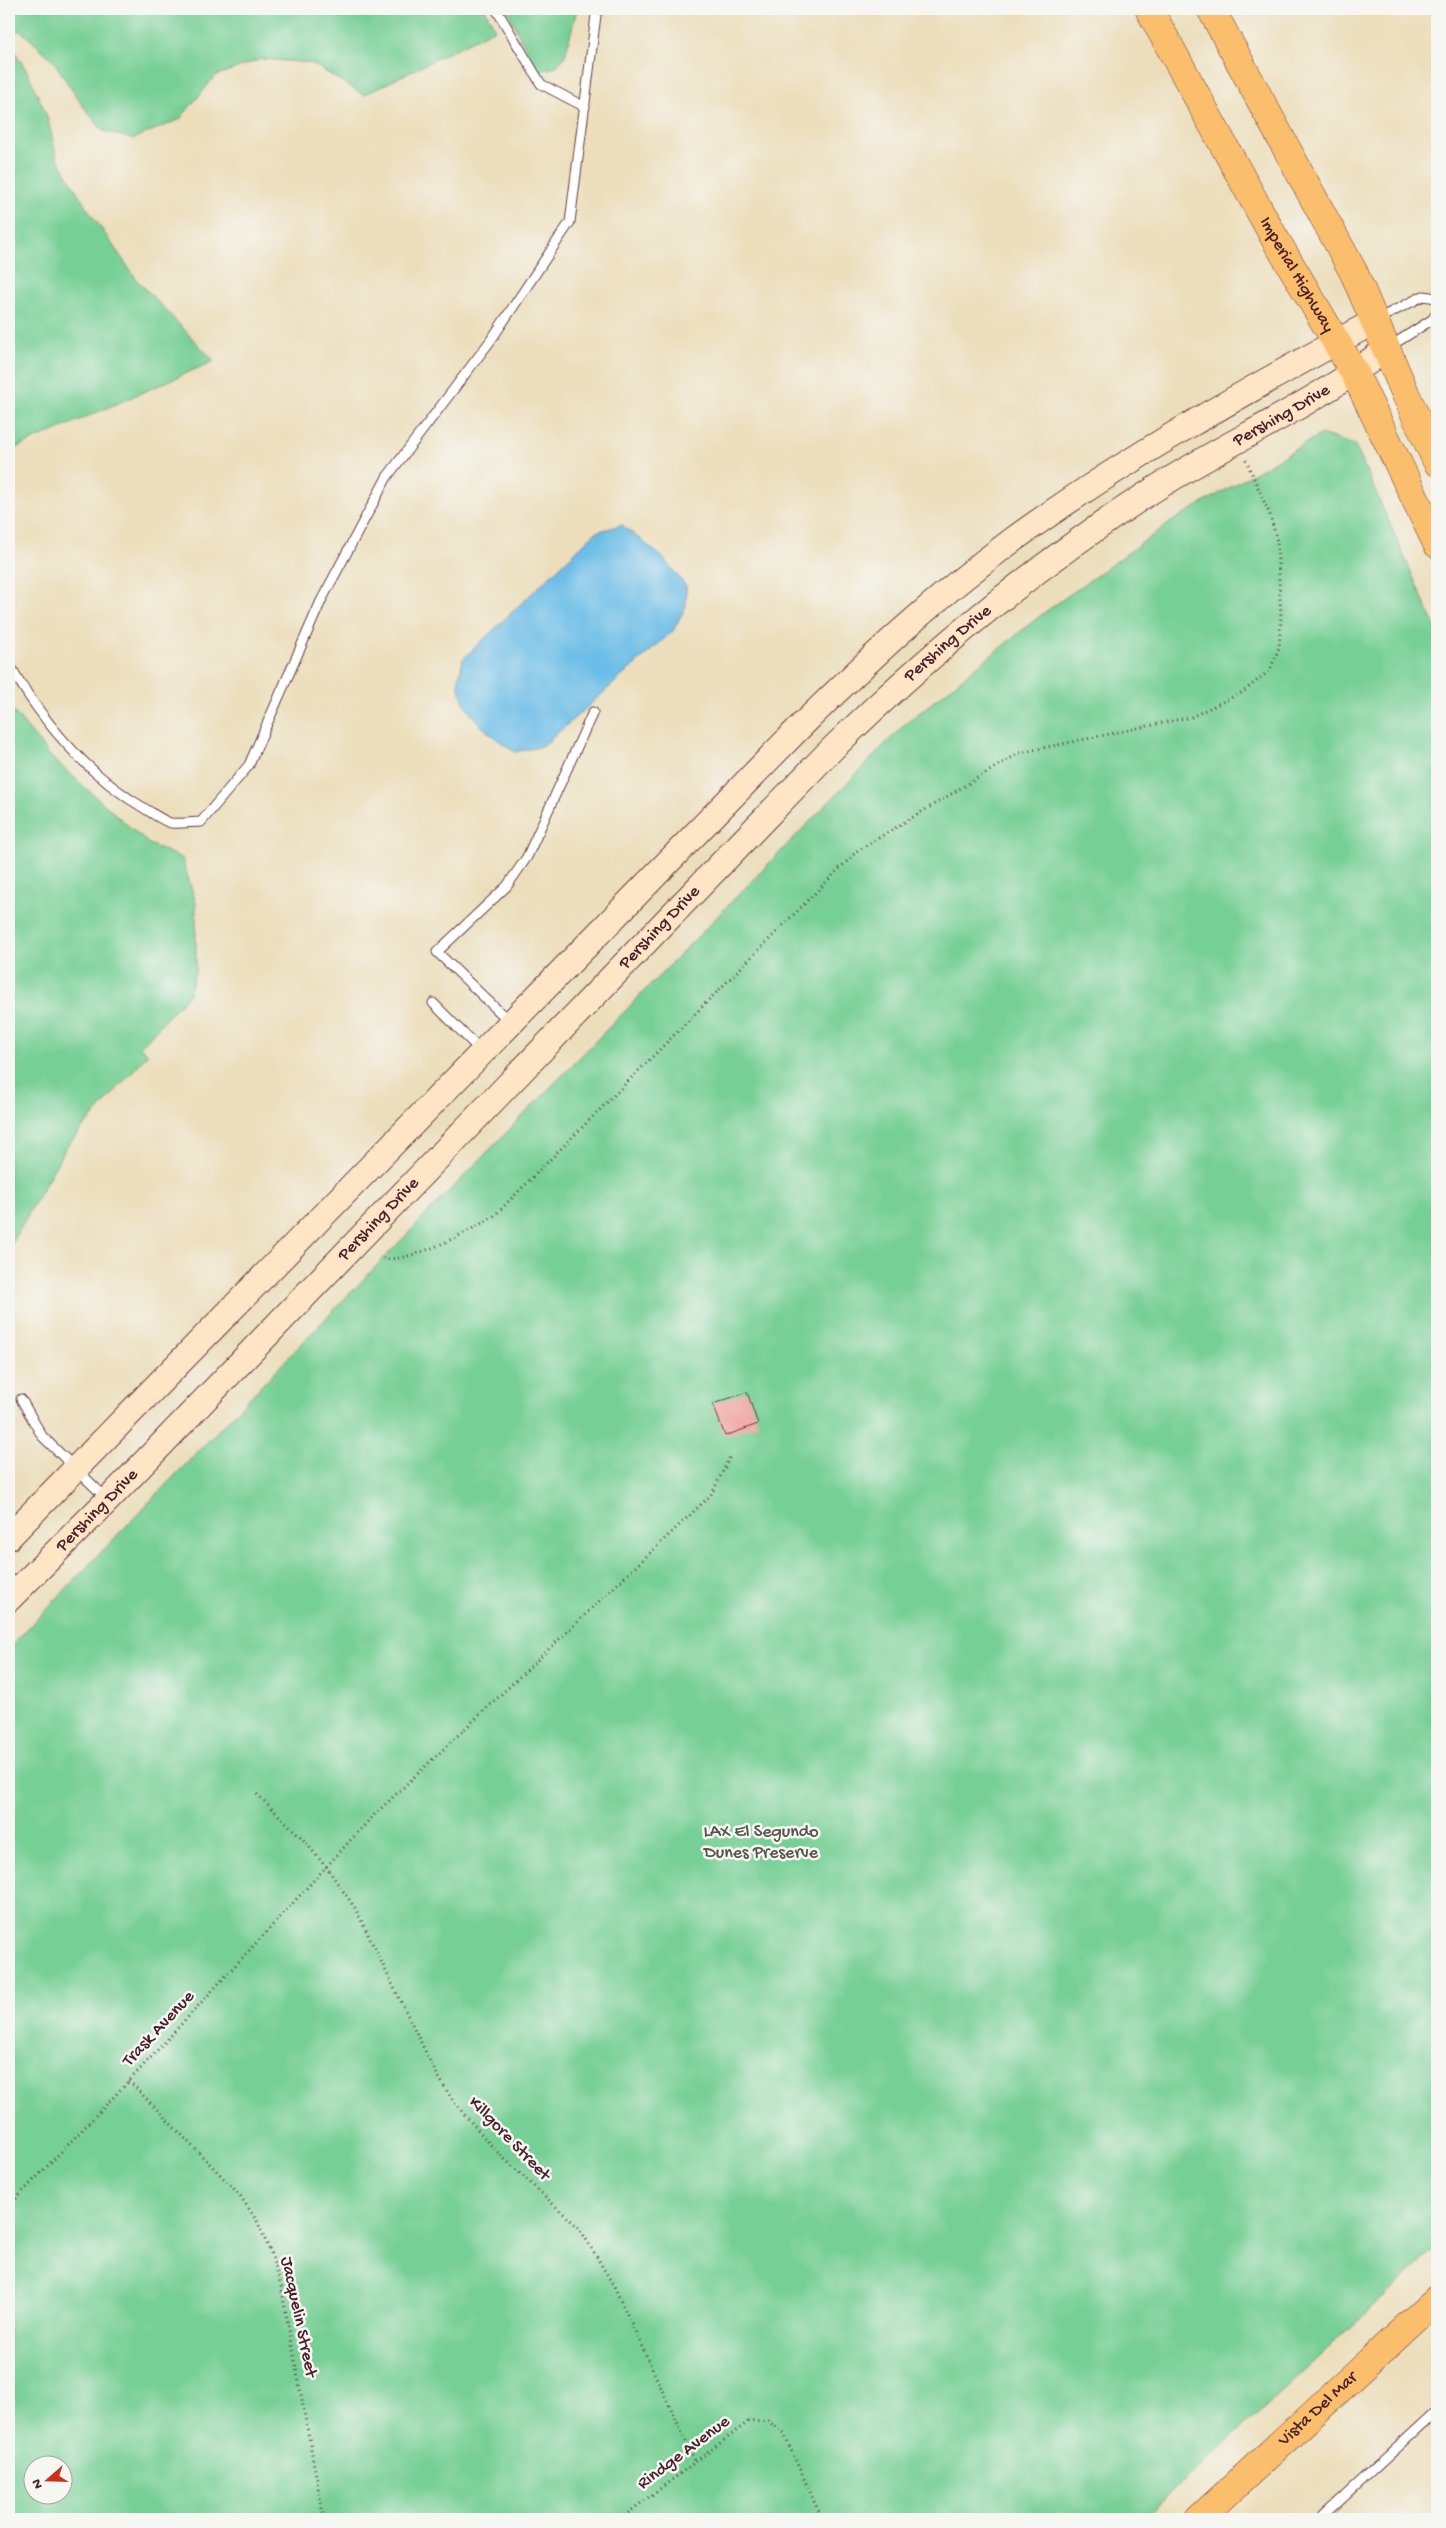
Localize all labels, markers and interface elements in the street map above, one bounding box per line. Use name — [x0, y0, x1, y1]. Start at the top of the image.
street label: Imperial Highway — [1255, 213, 1339, 337]
street label: Pershing Drive — [1229, 379, 1334, 452]
street label: Pershing Drive — [899, 600, 996, 687]
street label: Pershing Drive — [614, 881, 705, 975]
street label: Pershing Drive — [333, 1172, 424, 1266]
street label: Pershing Drive — [51, 1464, 143, 1557]
park label: LAX El Segundo Dunes Preserve — [703, 1822, 819, 1864]
street label: Trask Avenue — [118, 1986, 200, 2072]
street label: Killgore Street — [464, 2092, 556, 2187]
street label: Jacquelin Street — [275, 2255, 321, 2381]
street label: Vista Del Mar — [1273, 2366, 1363, 2451]
street label: Rindge Avenue — [634, 2411, 735, 2495]
north arrow — [22, 2456, 72, 2506]
text: N — [29, 2476, 48, 2491]

